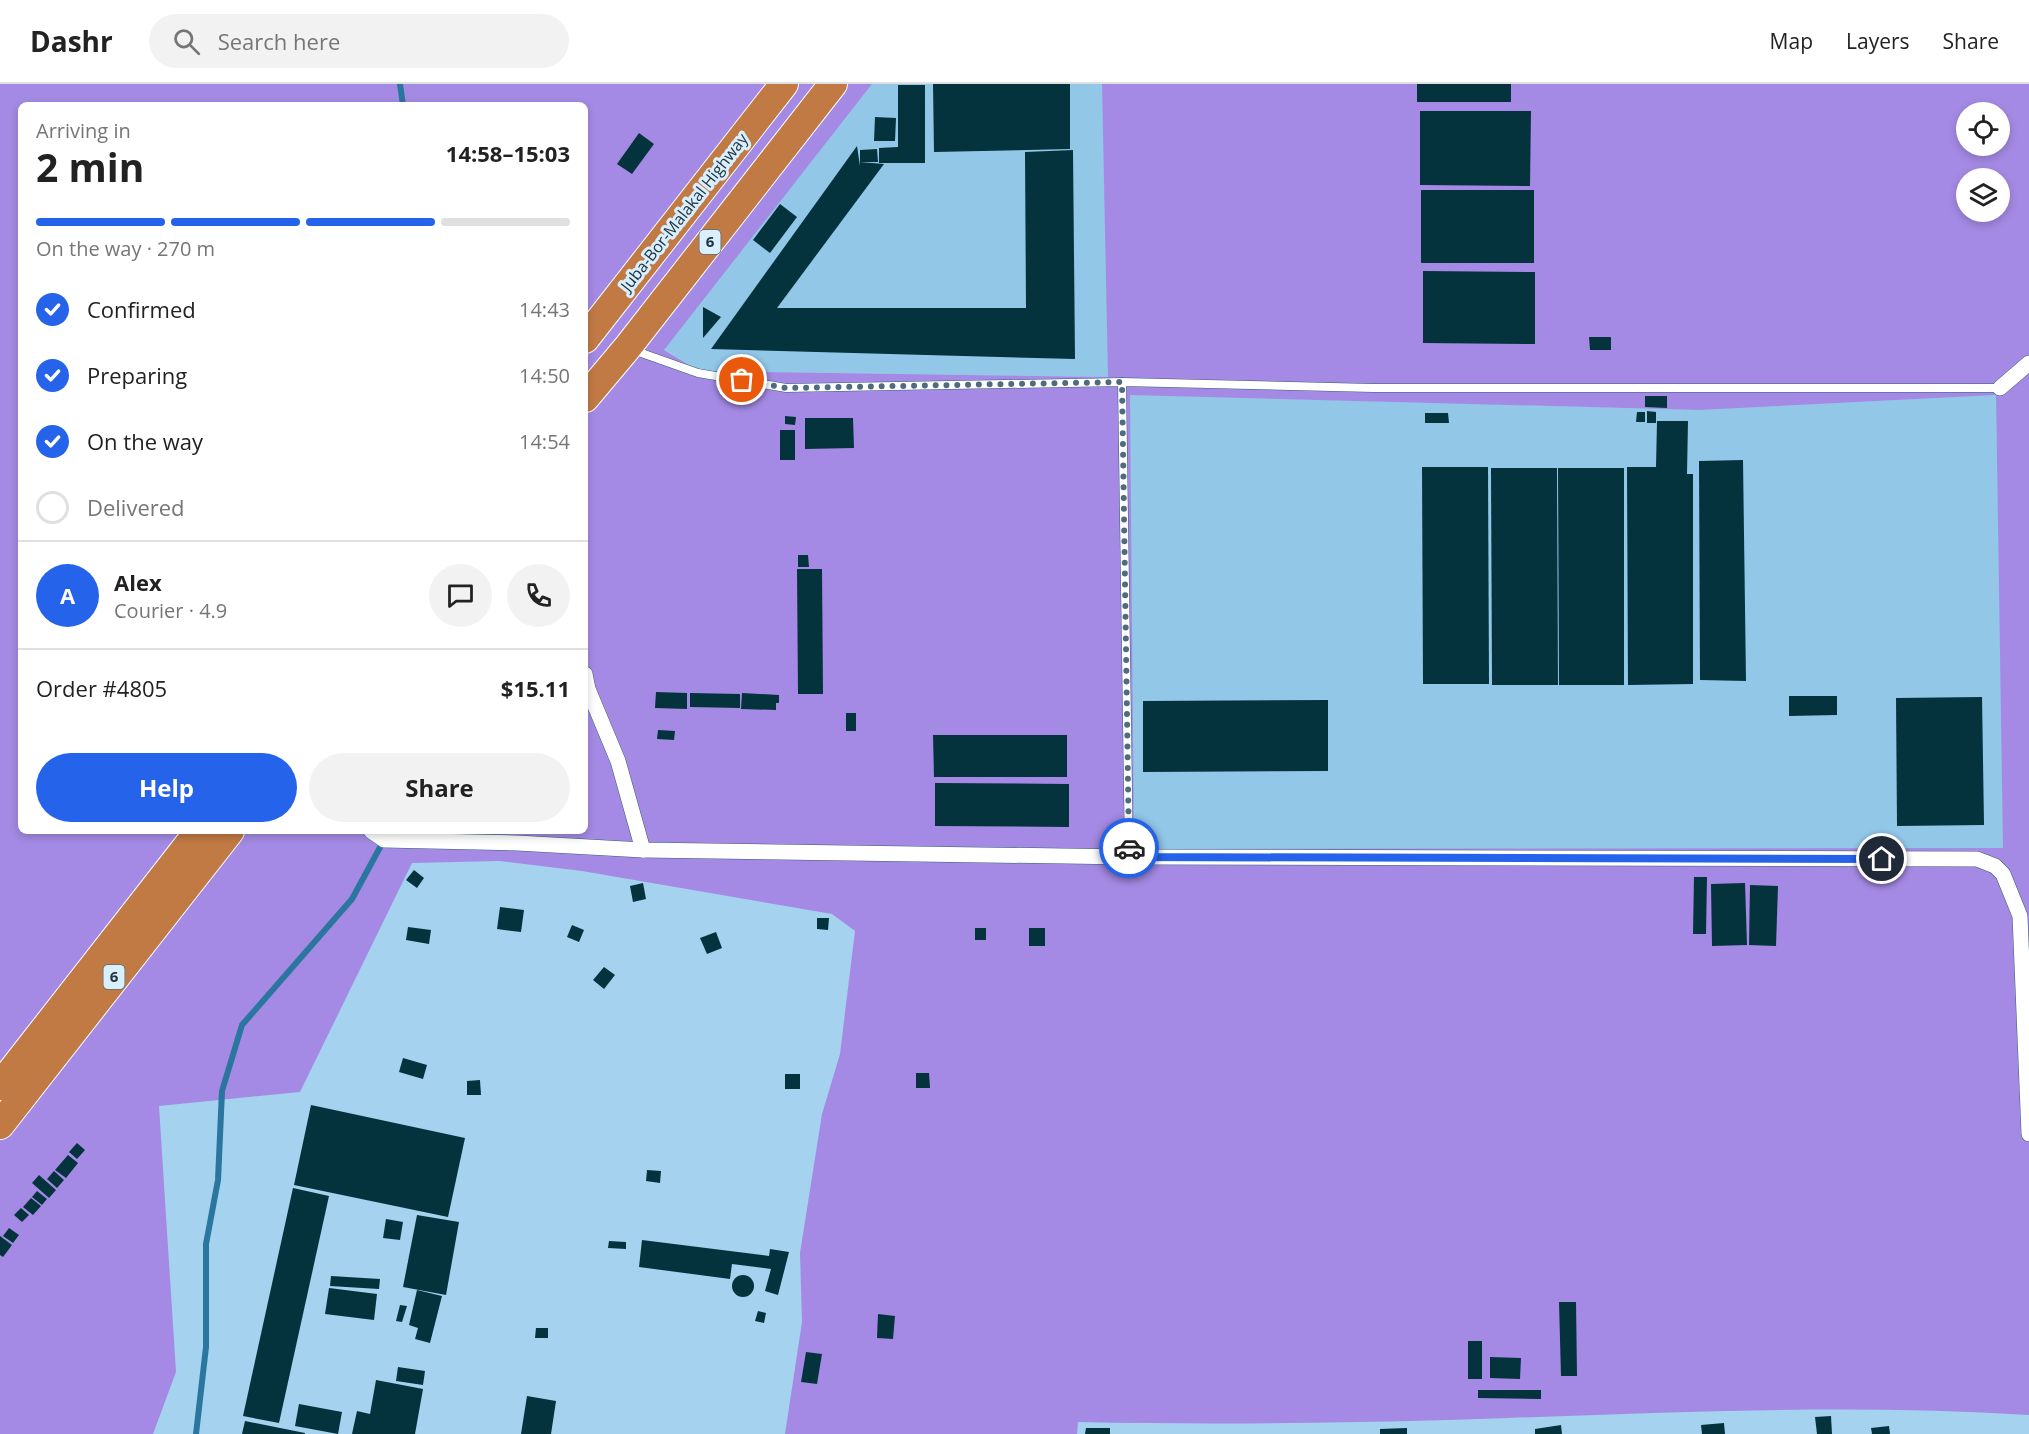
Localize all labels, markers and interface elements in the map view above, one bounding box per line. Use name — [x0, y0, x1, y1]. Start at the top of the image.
search box — [149, 14, 569, 68]
text: Dashr — [30, 22, 113, 60]
icon: search — [170, 25, 203, 58]
text: Search here — [218, 26, 340, 56]
text: Map — [1770, 27, 1813, 55]
text: Layers — [1846, 27, 1910, 55]
text: Share — [1943, 27, 1999, 55]
map controls — [1956, 102, 2010, 222]
button: locate — [1956, 102, 2010, 156]
text: Arriving in — [36, 117, 131, 144]
street label: Juba-Bor-Malakal Highway — [614, 128, 753, 297]
text: 14:58–15:03 — [446, 138, 570, 168]
text: 2 min — [36, 140, 144, 193]
button: layers — [1956, 168, 2010, 222]
road number: 6 — [700, 230, 720, 254]
text: On the way · 270 m — [36, 235, 215, 262]
icon: check — [36, 293, 69, 326]
text: Confirmed — [87, 294, 196, 324]
text: 14:43 — [519, 296, 570, 323]
pin — [716, 354, 767, 405]
icon: check — [36, 359, 69, 392]
text: Preparing — [87, 360, 187, 390]
text: 14:50 — [519, 362, 570, 389]
icon: bag — [725, 363, 758, 396]
icon: check — [36, 425, 69, 458]
text: On the way — [87, 426, 203, 456]
text: 14:54 — [519, 428, 570, 455]
text: Delivered — [87, 492, 185, 522]
button: chat — [429, 564, 492, 627]
button: phone — [507, 564, 570, 627]
text: Alex — [114, 567, 162, 597]
text: A — [60, 580, 75, 610]
text: Courier · 4.9 — [114, 597, 227, 624]
text: Order #4805 — [36, 673, 167, 703]
text: $15.11 — [501, 673, 570, 703]
button: Help — [36, 753, 297, 822]
button: Share — [309, 753, 570, 822]
courier — [1099, 818, 1159, 878]
icon: car — [1113, 832, 1146, 865]
pin — [1856, 833, 1907, 884]
icon: home — [1865, 842, 1898, 875]
road number: 6 — [104, 965, 124, 989]

